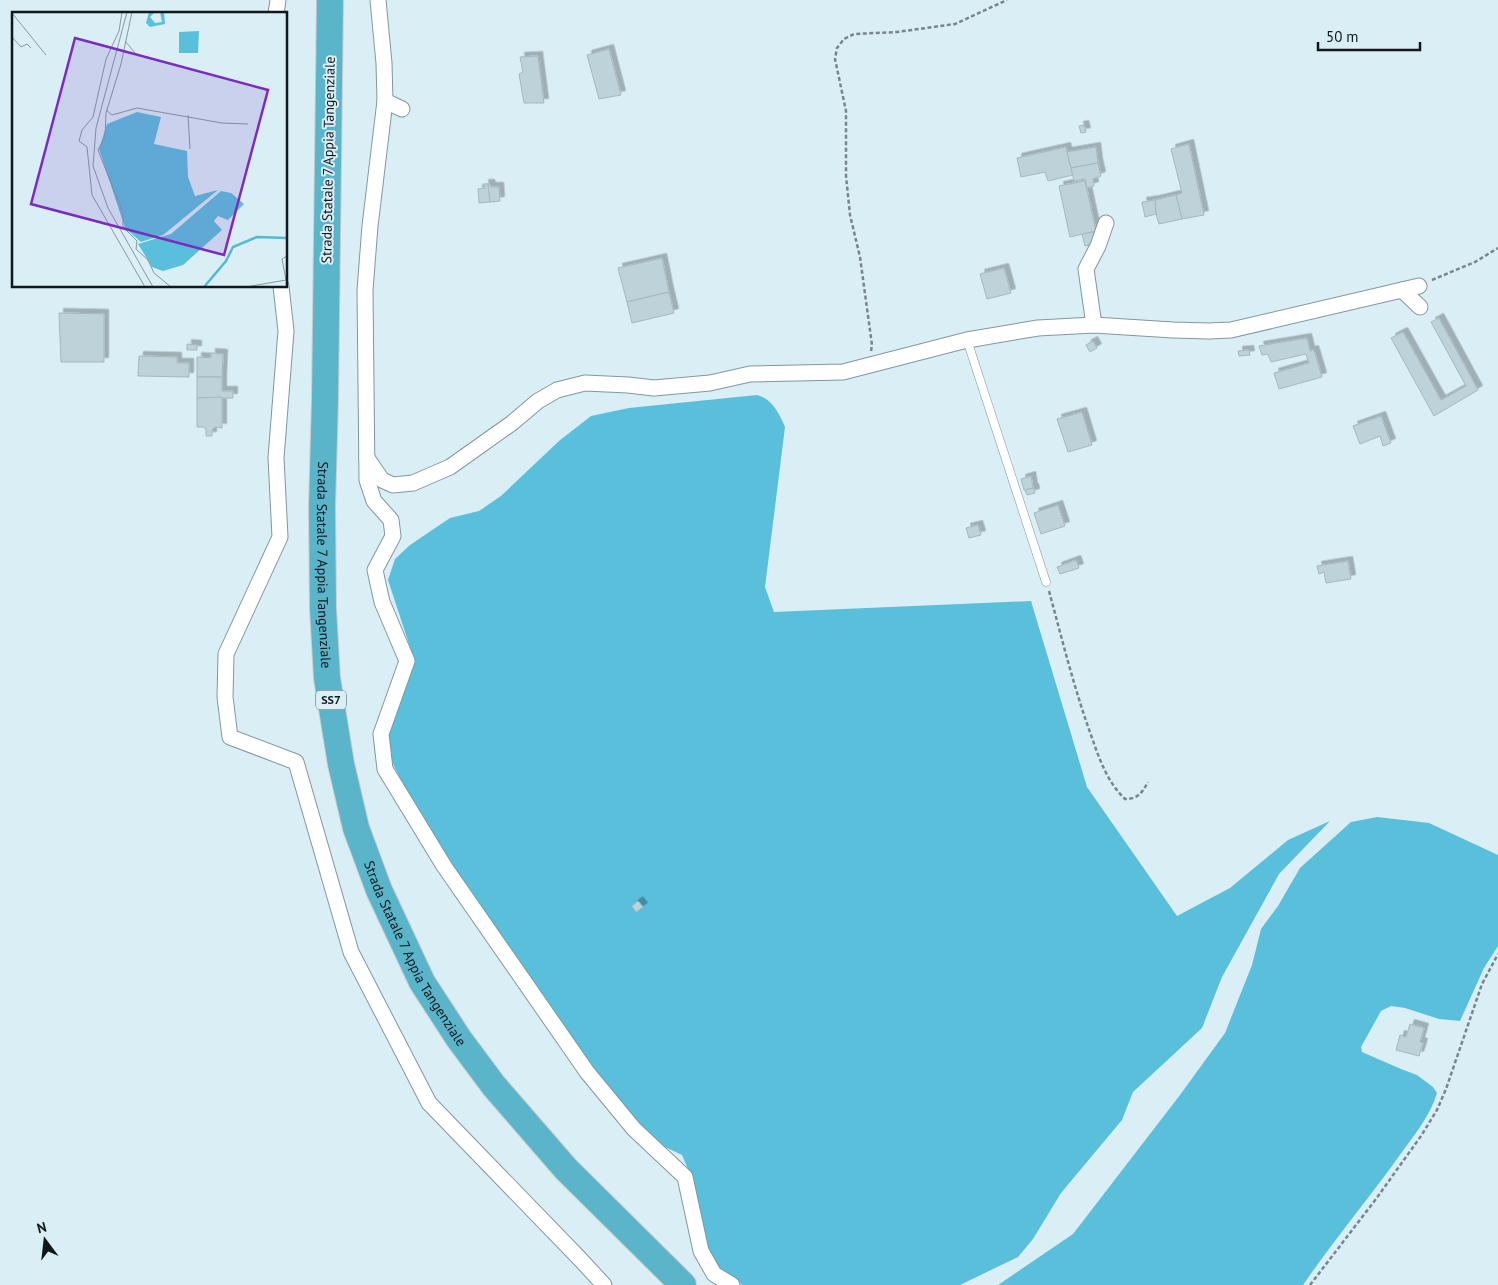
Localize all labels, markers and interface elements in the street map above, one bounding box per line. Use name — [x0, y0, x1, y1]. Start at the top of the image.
inset map — [12, 12, 288, 288]
scale bar — [1318, 20, 1420, 52]
text: 50 m — [1326, 27, 1359, 46]
street label: Strada Statale 7 Appia Tangenziale — [317, 57, 339, 263]
street label: Strada Statale 7 Appia Tangenziale — [313, 461, 335, 669]
road number: SS7 — [316, 690, 346, 710]
street label: Strada Statale 7 Appia Tangenziale — [360, 858, 470, 1050]
north arrow — [20, 1215, 70, 1265]
text: N — [35, 1218, 48, 1237]

